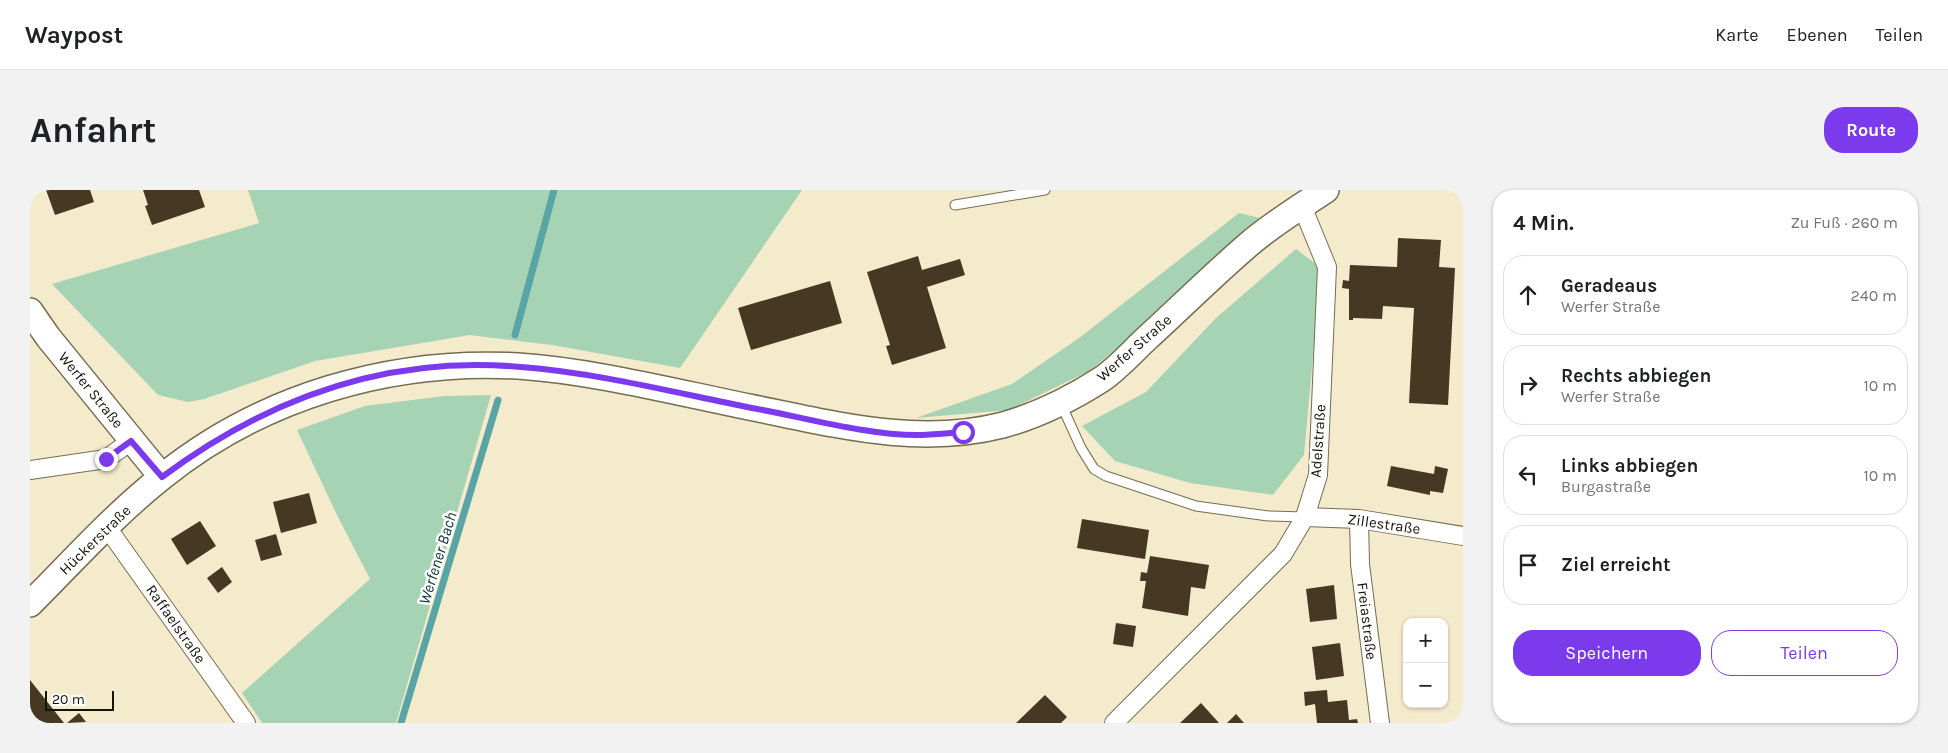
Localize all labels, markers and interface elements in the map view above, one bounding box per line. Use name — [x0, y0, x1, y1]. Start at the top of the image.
text: Waypost — [25, 21, 123, 49]
text: Karte — [1715, 24, 1759, 46]
text: Ebenen — [1787, 24, 1848, 46]
text: Teilen — [1876, 24, 1923, 46]
button: Route — [1824, 107, 1918, 153]
text: Anfahrt — [30, 110, 156, 151]
text: 4 Min. — [1513, 211, 1574, 235]
text: Zu Fuß · 260 m — [1790, 213, 1898, 232]
text: Geradeaus — [1561, 275, 1657, 297]
icon: ahead — [1514, 281, 1542, 309]
text: 240 m — [1851, 286, 1897, 305]
text: Werfer Straße — [1561, 297, 1660, 316]
street label: Werfer Straße — [1093, 311, 1175, 385]
street label: Werfer Straße — [55, 348, 127, 432]
text: Rechts abbiegen — [1561, 365, 1711, 387]
icon: right — [1514, 371, 1542, 399]
text: 10 m — [1863, 376, 1897, 395]
text: Werfer Straße — [1561, 387, 1660, 406]
street label: Adelstraße — [1306, 404, 1330, 478]
route start — [952, 421, 975, 444]
route end — [95, 448, 118, 471]
text: Links abbiegen — [1561, 455, 1698, 477]
icon: left — [1514, 461, 1542, 489]
text: 10 m — [1863, 466, 1897, 485]
text: Burgastraße — [1561, 477, 1651, 496]
street label: Hückerstraße — [55, 501, 135, 579]
water label: Werfener Bach — [414, 510, 461, 607]
street label: Zillestraße — [1346, 510, 1422, 538]
icon: arrive — [1514, 551, 1542, 579]
text: Ziel erreicht — [1561, 554, 1671, 576]
street label: Raffaelstraße — [142, 581, 210, 667]
street label: Freiastraße — [1353, 581, 1381, 661]
map controls — [1403, 618, 1448, 708]
button: + — [1403, 618, 1448, 663]
button: Speichern — [1513, 630, 1701, 676]
button: Teilen — [1711, 630, 1898, 676]
button: − — [1403, 663, 1448, 708]
scale bar — [45, 688, 114, 711]
text: 20 m — [52, 691, 85, 708]

